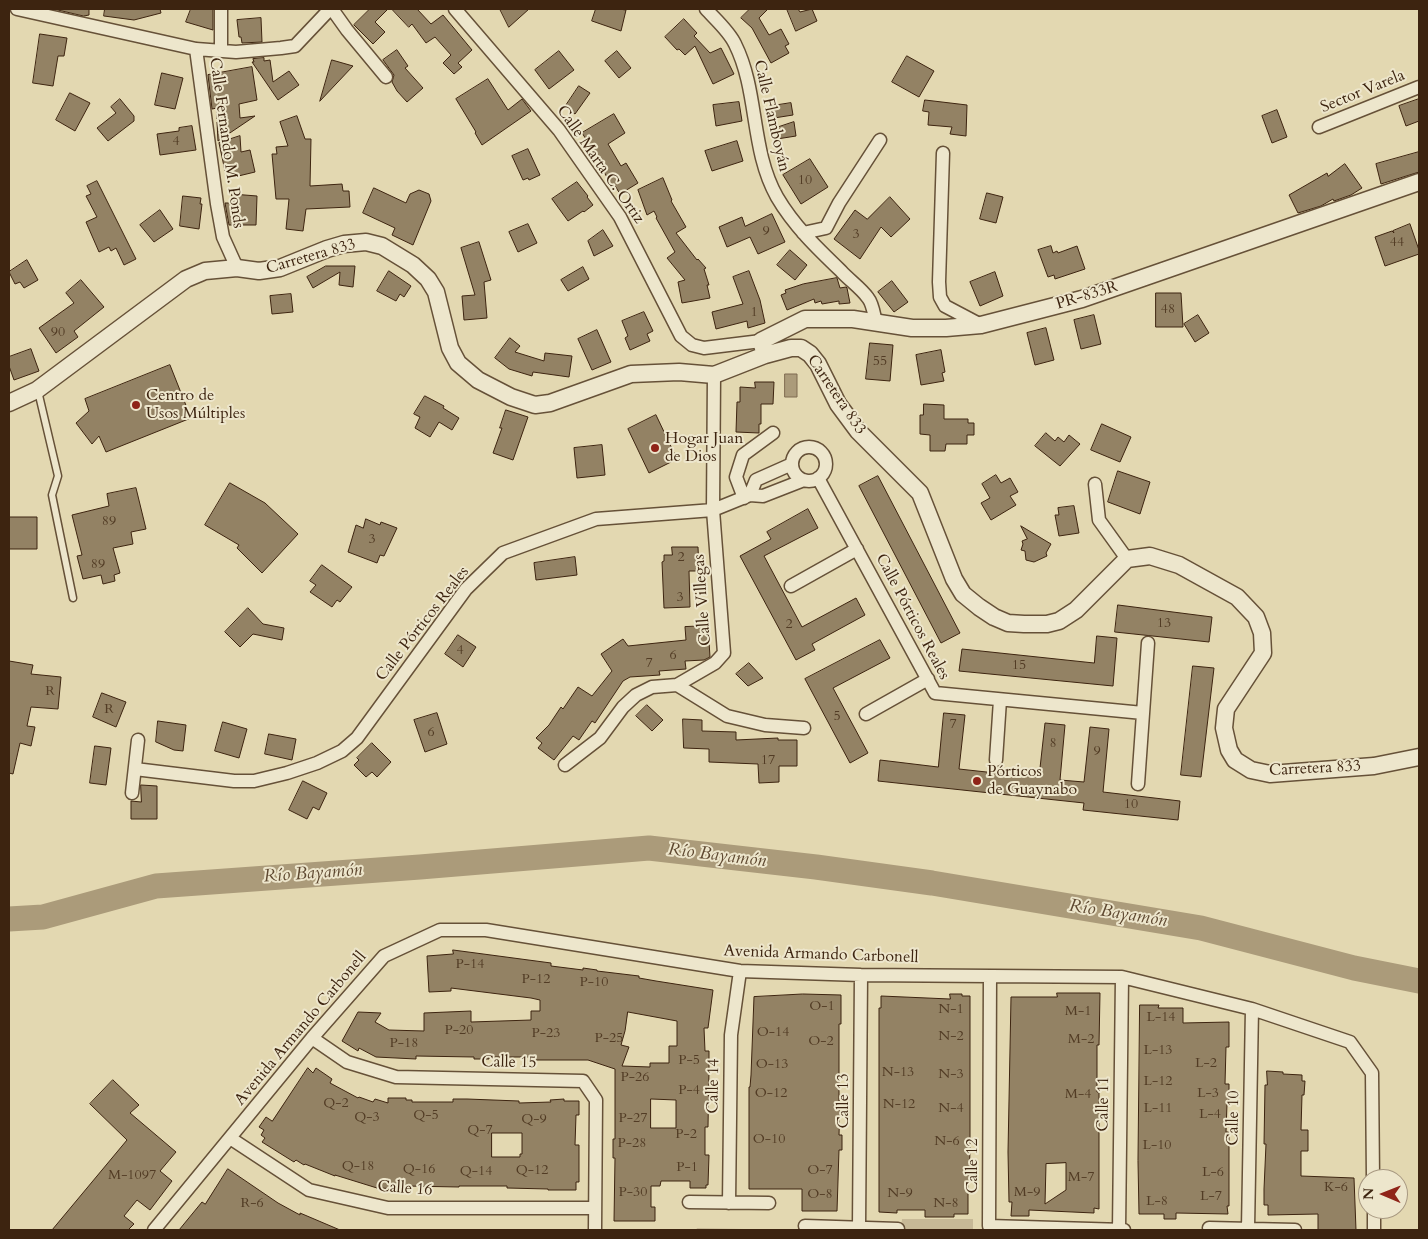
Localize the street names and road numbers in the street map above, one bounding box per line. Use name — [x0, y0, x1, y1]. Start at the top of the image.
street label: Calle Fernando M. Ponds — [205, 56, 247, 230]
street label: Calle Flamboyán — [749, 58, 793, 174]
street label: Sector Varela — [1318, 66, 1408, 118]
street label: Calle Marta C. Ortiz — [552, 102, 648, 228]
street label: Carretera 833 — [264, 235, 358, 279]
street label: PR-833R — [1054, 278, 1120, 314]
street label: Carretera 833 — [802, 351, 870, 439]
street label: Calle Pórticos Reales — [871, 551, 953, 683]
street label: Calle Villegas — [690, 554, 716, 646]
street label: Calle Pórticos Reales — [372, 563, 474, 685]
street label: Carretera 833 — [1269, 757, 1361, 781]
street label: Avenida Armando Carbonell — [723, 942, 919, 968]
street label: Avenida Armando Carbonell — [231, 948, 371, 1110]
street label: Calle 15 — [481, 1053, 537, 1073]
street label: Calle 14 — [704, 1058, 724, 1114]
street label: Calle 13 — [834, 1073, 854, 1129]
street label: Calle 11 — [1094, 1076, 1114, 1132]
street label: Calle 10 — [1224, 1090, 1244, 1146]
street label: Calle 12 — [963, 1138, 983, 1194]
street label: Calle 16 — [377, 1177, 433, 1201]

